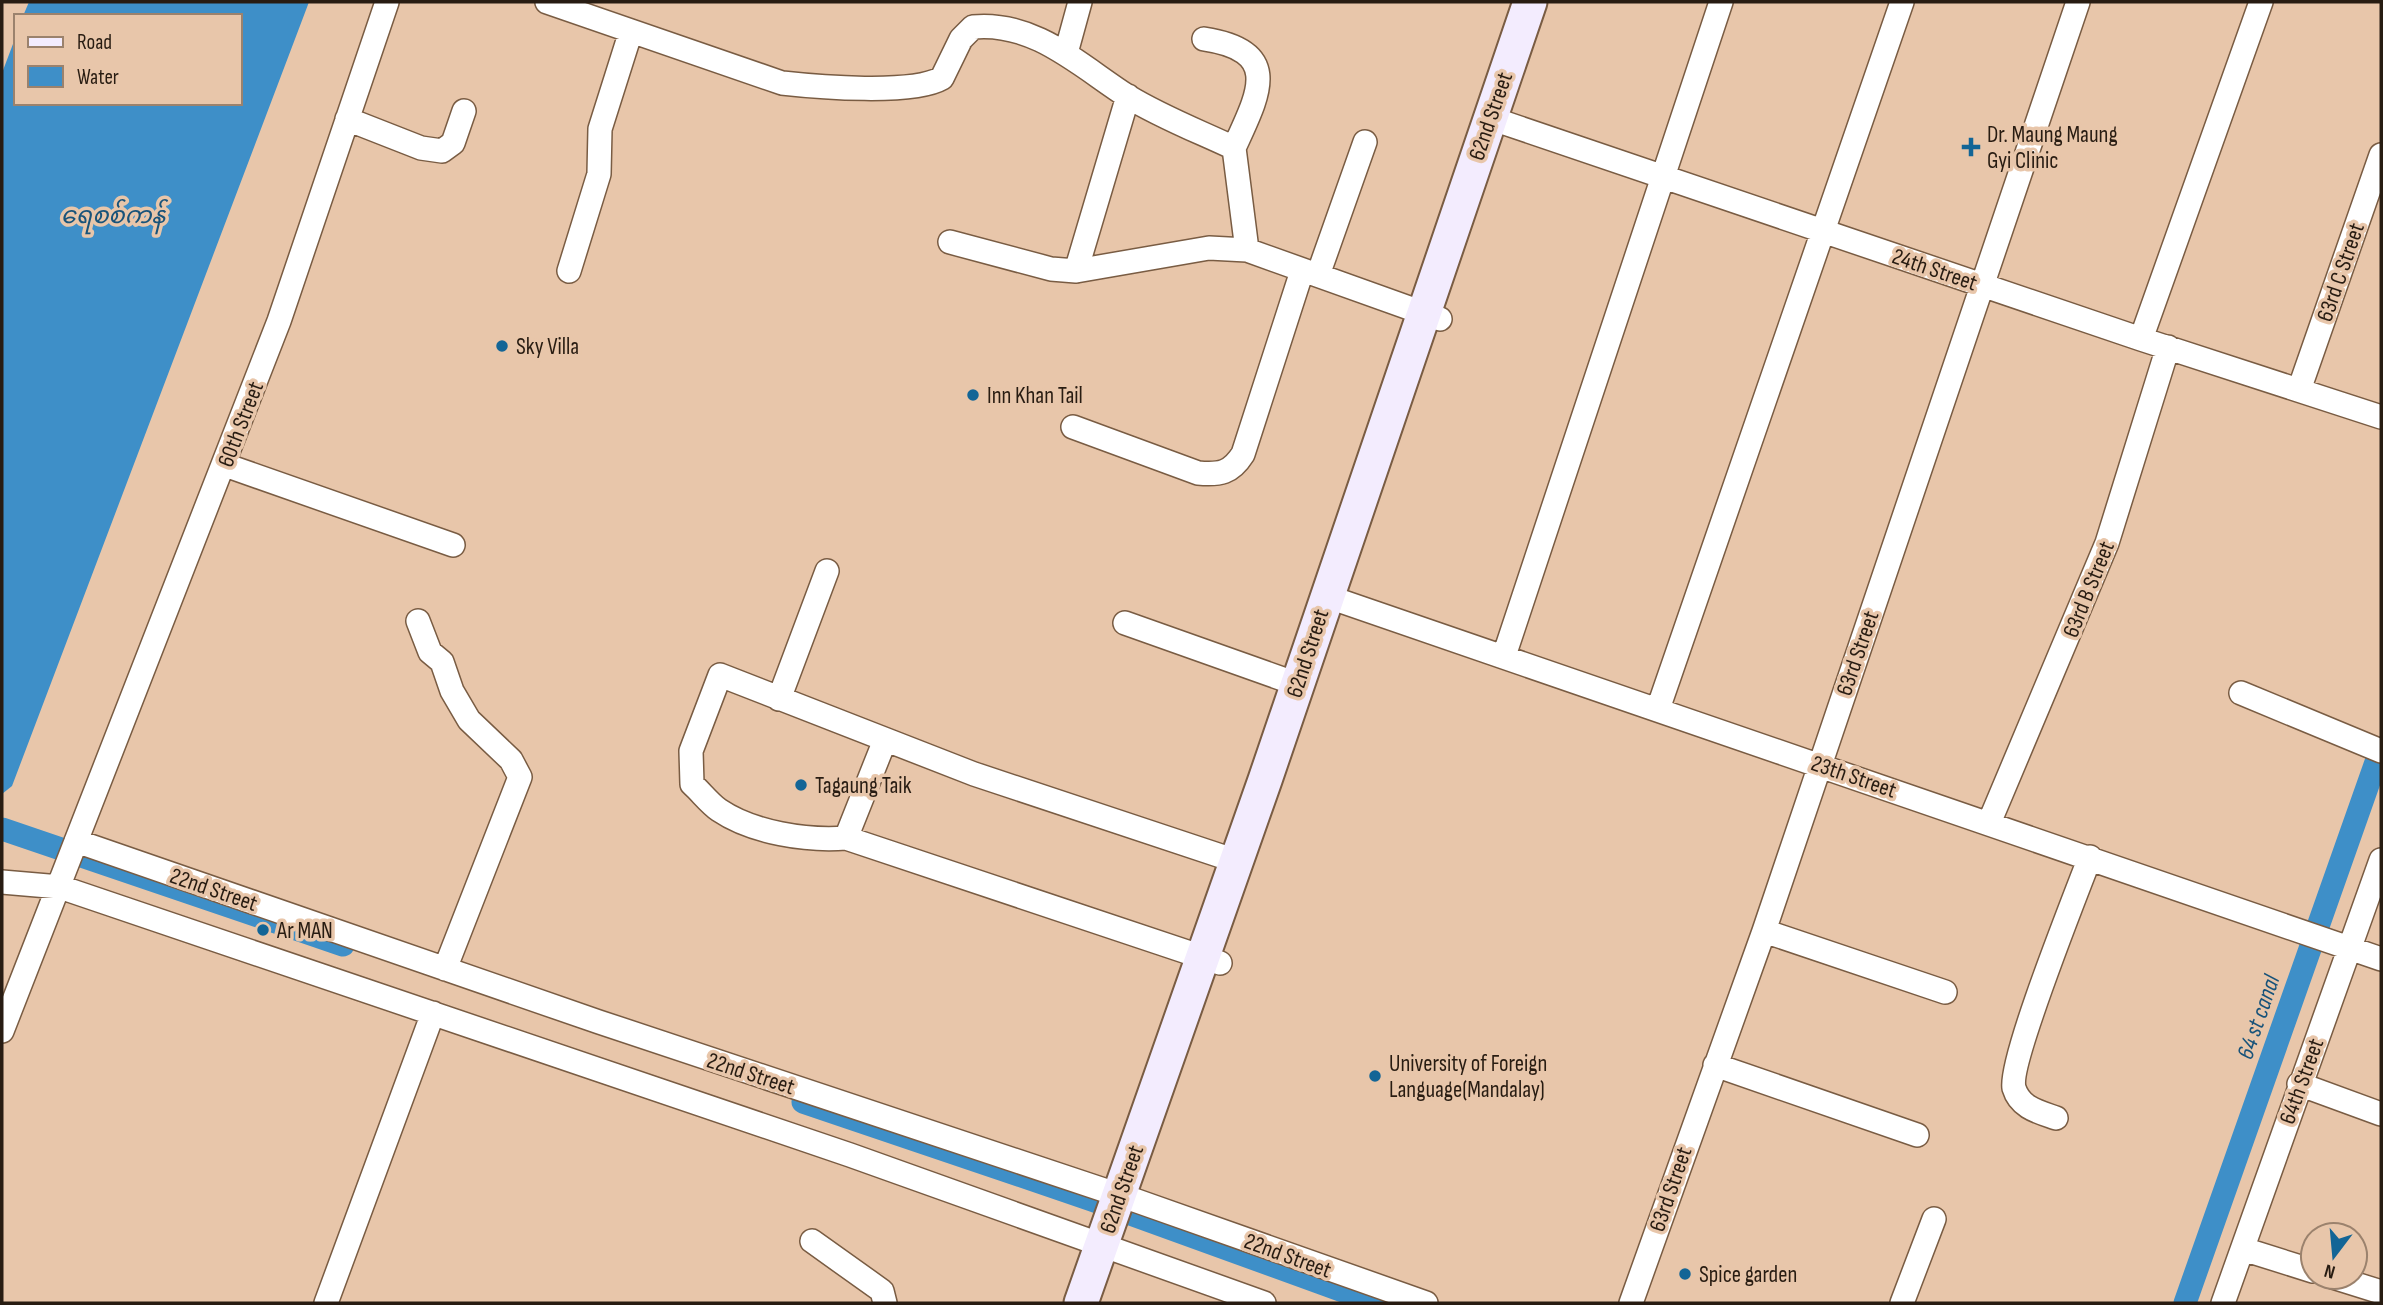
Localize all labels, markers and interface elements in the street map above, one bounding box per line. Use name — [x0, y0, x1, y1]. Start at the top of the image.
legend — [14, 14, 242, 105]
text: Road — [77, 30, 112, 55]
text: Water — [77, 65, 119, 90]
street label: 62nd Street — [1463, 69, 1519, 164]
place label: Dr. Maung Maung Gyi Clinic — [1987, 121, 2118, 175]
marker: Dr. Maung Maung Gyi Clinic — [1961, 137, 1981, 157]
water label: ရေစစ်ကန် — [61, 198, 168, 235]
street label: 63rd C Street — [2311, 219, 2371, 325]
street label: 24th Street — [1889, 242, 1981, 298]
place label: Sky Villa — [516, 333, 579, 361]
marker: Sky Villa — [494, 338, 510, 354]
street label: 60th Street — [212, 378, 270, 471]
place label: Inn Khan Tail — [987, 382, 1083, 410]
marker: Inn Khan Tail — [965, 387, 981, 403]
street label: 63rd B Street — [2057, 537, 2121, 642]
street label: 62nd Street — [1281, 606, 1335, 701]
street label: 63rd Street — [1830, 607, 1885, 699]
street label: 23th Street — [1807, 749, 1900, 805]
place label: Tagaung Taik — [815, 772, 912, 800]
marker: Tagaung Taik — [793, 777, 809, 793]
street label: 22nd Street — [166, 862, 261, 918]
place label: Ar MAN — [276, 917, 333, 945]
marker: Ar MAN — [255, 922, 271, 938]
water label: 64 st canal — [2231, 971, 2287, 1063]
street label: 64th Street — [2274, 1035, 2330, 1128]
street label: 22nd Street — [703, 1047, 798, 1101]
place label: University of Foreign Language(Mandalay) — [1389, 1050, 1547, 1104]
marker: University of Foreign Language(Mandalay) — [1367, 1068, 1383, 1084]
street label: 62nd Street — [1094, 1142, 1150, 1237]
street label: 63rd Street — [1643, 1143, 1698, 1235]
north arrow — [2299, 1221, 2369, 1291]
street label: 22nd Street — [1240, 1227, 1335, 1285]
text: N — [2322, 1258, 2338, 1283]
place label: Spice garden — [1699, 1261, 1797, 1289]
marker: Spice garden — [1677, 1266, 1693, 1282]

